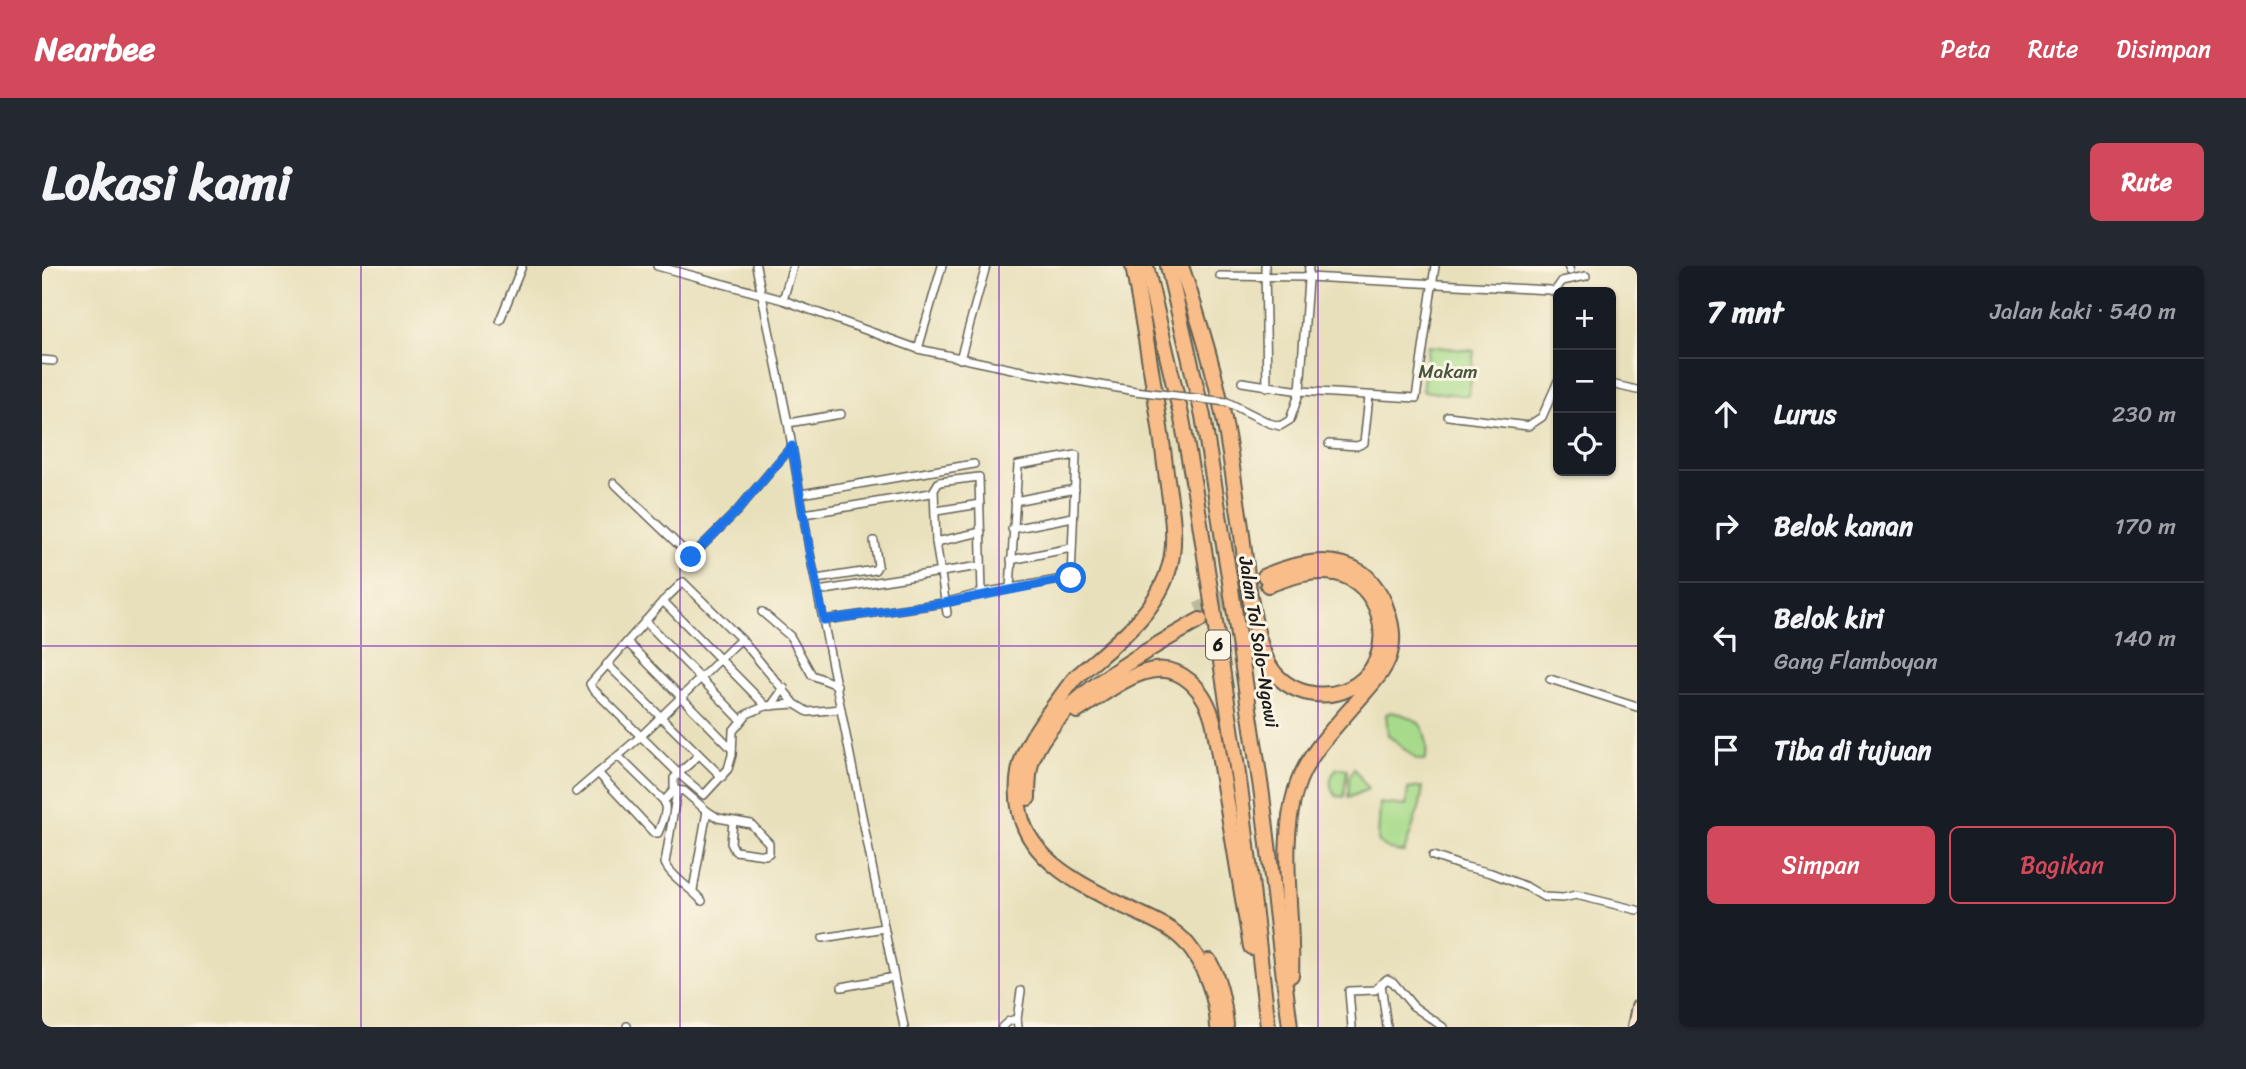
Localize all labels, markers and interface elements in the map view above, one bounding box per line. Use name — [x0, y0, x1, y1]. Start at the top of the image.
text: Nearbee — [35, 20, 155, 78]
text: Peta — [1941, 28, 1990, 70]
text: Rute — [2028, 28, 2078, 70]
text: Disimpan — [2116, 28, 2211, 70]
text: Lokasi kami — [42, 139, 291, 226]
button: Rute — [2090, 143, 2204, 221]
text: 7 mnt — [1707, 285, 1783, 339]
map controls — [1553, 287, 1616, 476]
button: + — [1553, 287, 1616, 350]
text: Jalan kaki · 540 m — [1990, 291, 2176, 332]
button: − — [1553, 350, 1616, 413]
park label: Makam — [1418, 355, 1478, 388]
text: Lurus — [1774, 391, 1837, 437]
text: 230 m — [2112, 394, 2176, 435]
icon: ahead — [1707, 395, 1745, 433]
button: locate — [1553, 413, 1616, 476]
text: Belok kanan — [1774, 503, 1913, 549]
text: 170 m — [2115, 506, 2176, 547]
icon: right — [1707, 507, 1745, 545]
route end — [675, 541, 706, 572]
street label: Jalan Tol Solo–Ngawi — [1229, 553, 1289, 731]
route start — [1055, 562, 1086, 593]
text: Belok kiri — [1774, 595, 1884, 641]
text: 140 m — [2114, 618, 2176, 659]
icon: left — [1707, 619, 1745, 657]
road number: 6 — [1206, 631, 1230, 660]
text: Gang Flamboyan — [1774, 641, 1938, 682]
text: Tiba di tujuan — [1774, 727, 1931, 773]
icon: arrive — [1707, 731, 1745, 769]
button: Simpan — [1707, 826, 1935, 904]
button: Bagikan — [1949, 826, 2176, 904]

